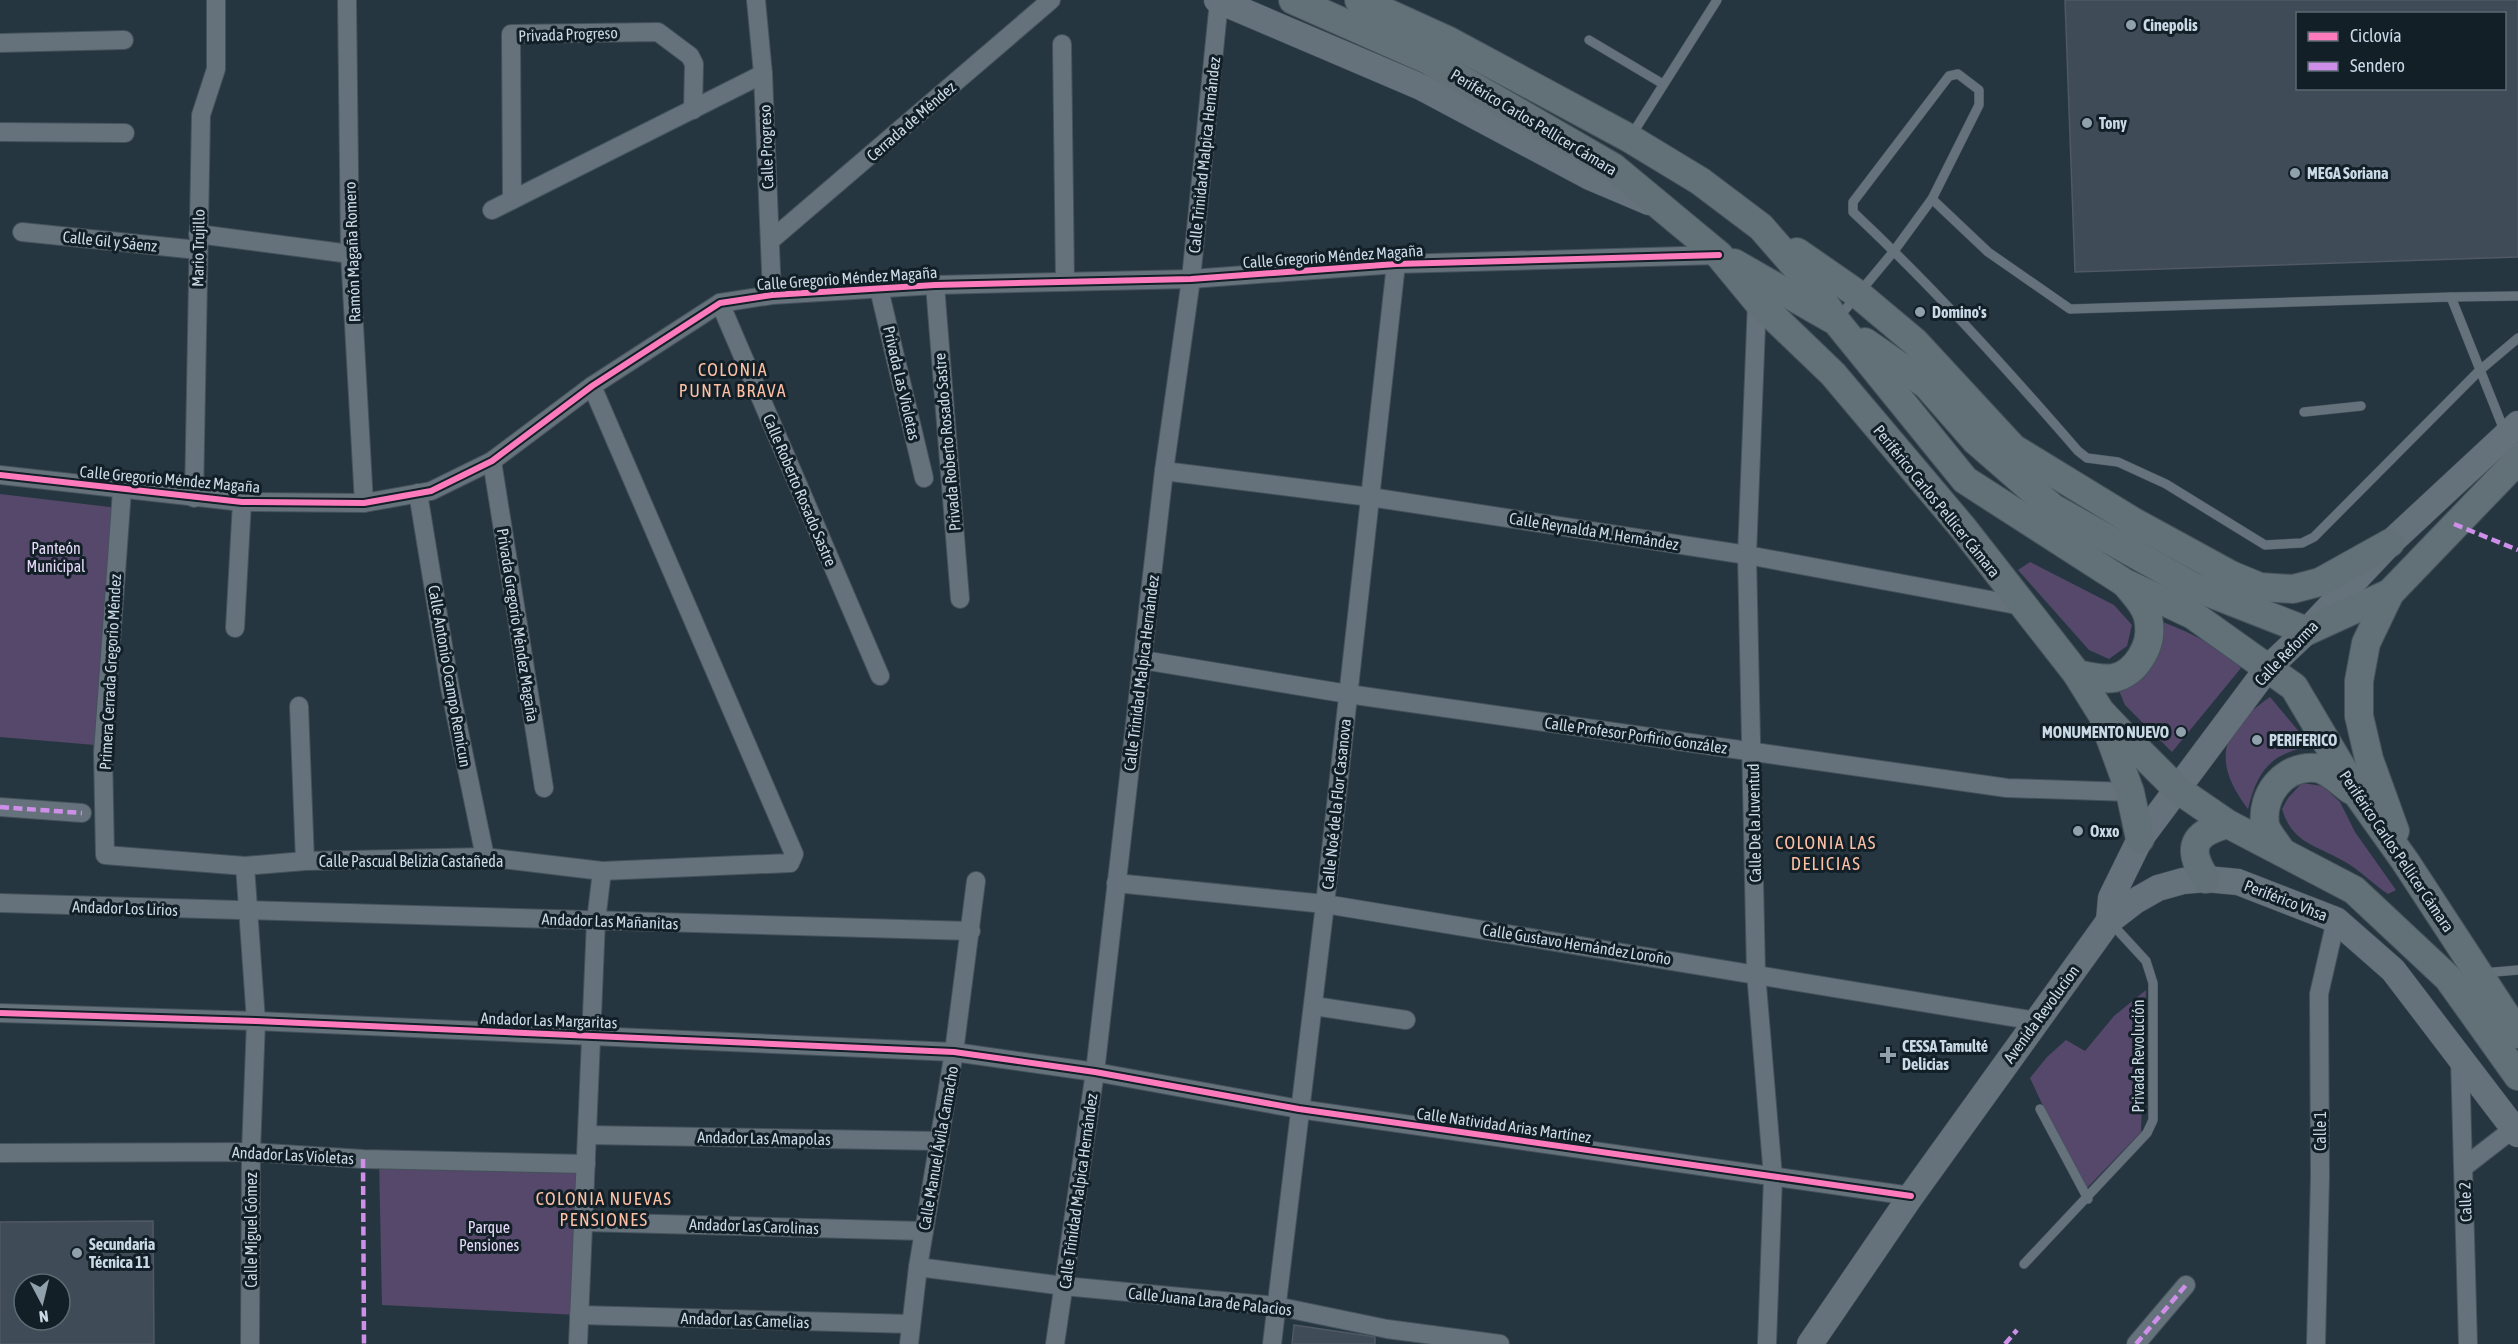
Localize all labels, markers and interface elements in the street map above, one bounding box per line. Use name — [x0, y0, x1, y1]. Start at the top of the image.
legend — [2296, 12, 2506, 90]
place label: Cinepolis — [2143, 16, 2198, 34]
marker: Cinepolis — [2124, 18, 2138, 32]
street label: Privada Progreso — [518, 23, 618, 46]
text: Ciclovía — [2350, 25, 2402, 46]
text: Sendero — [2350, 55, 2405, 76]
street label: Calle Trinidad Malpica Hernández — [1185, 56, 1224, 254]
street label: Periférico Carlos Pellicer Cámara — [1448, 65, 1620, 179]
street label: Cerrada de Méndez — [863, 77, 959, 164]
street label: Calle Progreso — [756, 104, 777, 190]
place label: Tony — [2099, 114, 2127, 132]
marker: Tony — [2080, 116, 2094, 130]
place label: MEGA Soriana — [2307, 164, 2388, 182]
marker: MEGA Soriana — [2288, 166, 2302, 180]
street label: Ramón Magaña Romero — [341, 181, 364, 323]
street label: Mario Trujillo — [188, 209, 209, 287]
street label: Calle Gil y Sáenz — [62, 227, 158, 256]
street label: Calle Gregorio Méndez Magaña — [1242, 241, 1424, 272]
street label: Calle Gregorio Méndez Magaña — [756, 263, 938, 294]
place label: Domino's — [1932, 303, 1987, 321]
marker: Domino's — [1913, 305, 1927, 319]
street label: Privada Las Violetas — [880, 324, 924, 442]
street label: Privada Roberto Rosado Sastre — [930, 352, 964, 532]
district label: COLONIA PUNTA BRAVA — [679, 359, 787, 401]
street label: Calle Roberto Rosado Sastre — [760, 411, 840, 569]
street label: Periférico Carlos Pellicer Cámara — [1870, 421, 2004, 581]
street label: Calle Gregorio Méndez Magaña — [79, 462, 261, 497]
street label: Calle Reynalda M. Hernández — [1508, 509, 1680, 554]
street label: Privada Gregorio Méndez Magaña — [493, 527, 542, 723]
park label: Panteón Municipal — [27, 539, 86, 576]
street label: Primera Cerrada Gregorio Méndez — [96, 573, 125, 771]
street label: Calle Trinidad Malpica Hernández — [1120, 574, 1163, 772]
street label: Calle Antonio Ocampo Remicun — [424, 584, 475, 769]
street label: Calle Reforma — [2251, 617, 2321, 689]
street label: Calle Profesor Porfirio González — [1543, 713, 1729, 757]
street label: Calle Noé de la Flor Casanova — [1318, 718, 1354, 890]
place label: MONUMENTO NUEVO — [2042, 723, 2169, 741]
marker: MONUMENTO NUEVO — [2174, 725, 2188, 739]
place label: PERIFERICO — [2269, 731, 2337, 749]
marker: PERIFERICO — [2250, 733, 2264, 747]
street label: Calle De la Juventud — [1744, 763, 1764, 883]
street label: Periférico Carlos Pellicer Cámara — [2336, 767, 2458, 935]
place label: Oxxo — [2090, 822, 2120, 840]
marker: Oxxo — [2071, 824, 2085, 838]
district label: COLONIA LAS DELICIAS — [1775, 832, 1877, 874]
street label: Calle Pascual Belizia Castañeda — [319, 852, 503, 870]
street label: Periférico Vhsa — [2242, 876, 2330, 924]
street label: Andador Los Lirios — [72, 897, 178, 919]
street label: Andador Las Mañanitas — [541, 910, 679, 932]
street label: Calle Gustavo Hernández Loroño — [1481, 920, 1673, 968]
street label: Avenida Revolucion — [2000, 962, 2082, 1066]
street label: Privada Revolución — [2129, 999, 2147, 1113]
street label: Andador Las Margaritas — [480, 1009, 618, 1032]
place label: CESSA Tamulté Delicias — [1902, 1037, 1988, 1073]
marker: CESSA Tamulté Delicias — [1879, 1046, 1897, 1064]
street label: Calle Manuel Ávila Camacho — [915, 1064, 961, 1232]
street label: Calle Trinidad Malpica Hernández — [1055, 1092, 1102, 1290]
street label: Calle Natividad Arias Martínez — [1416, 1104, 1593, 1146]
street label: Calle 1 — [2311, 1111, 2329, 1151]
street label: Andador Las Amapolas — [697, 1128, 831, 1149]
street label: Andador Las Violetas — [232, 1143, 355, 1167]
street label: Calle Miguel Gómez — [242, 1172, 261, 1288]
street label: Calle 2 — [2455, 1182, 2475, 1222]
district label: COLONIA NUEVAS PENSIONES — [536, 1188, 672, 1230]
street label: Andador Las Carolinas — [689, 1215, 820, 1237]
park label: Parque Pensiones — [459, 1218, 519, 1254]
place label: Secundaria Técnica 11 — [89, 1235, 155, 1271]
marker: Secundaria Técnica 11 — [70, 1246, 84, 1260]
north arrow — [12, 1272, 72, 1332]
street label: Calle Juana Lara de Palacios — [1127, 1283, 1293, 1319]
text: N — [38, 1307, 50, 1326]
street label: Andador Las Camelias — [680, 1309, 810, 1331]

